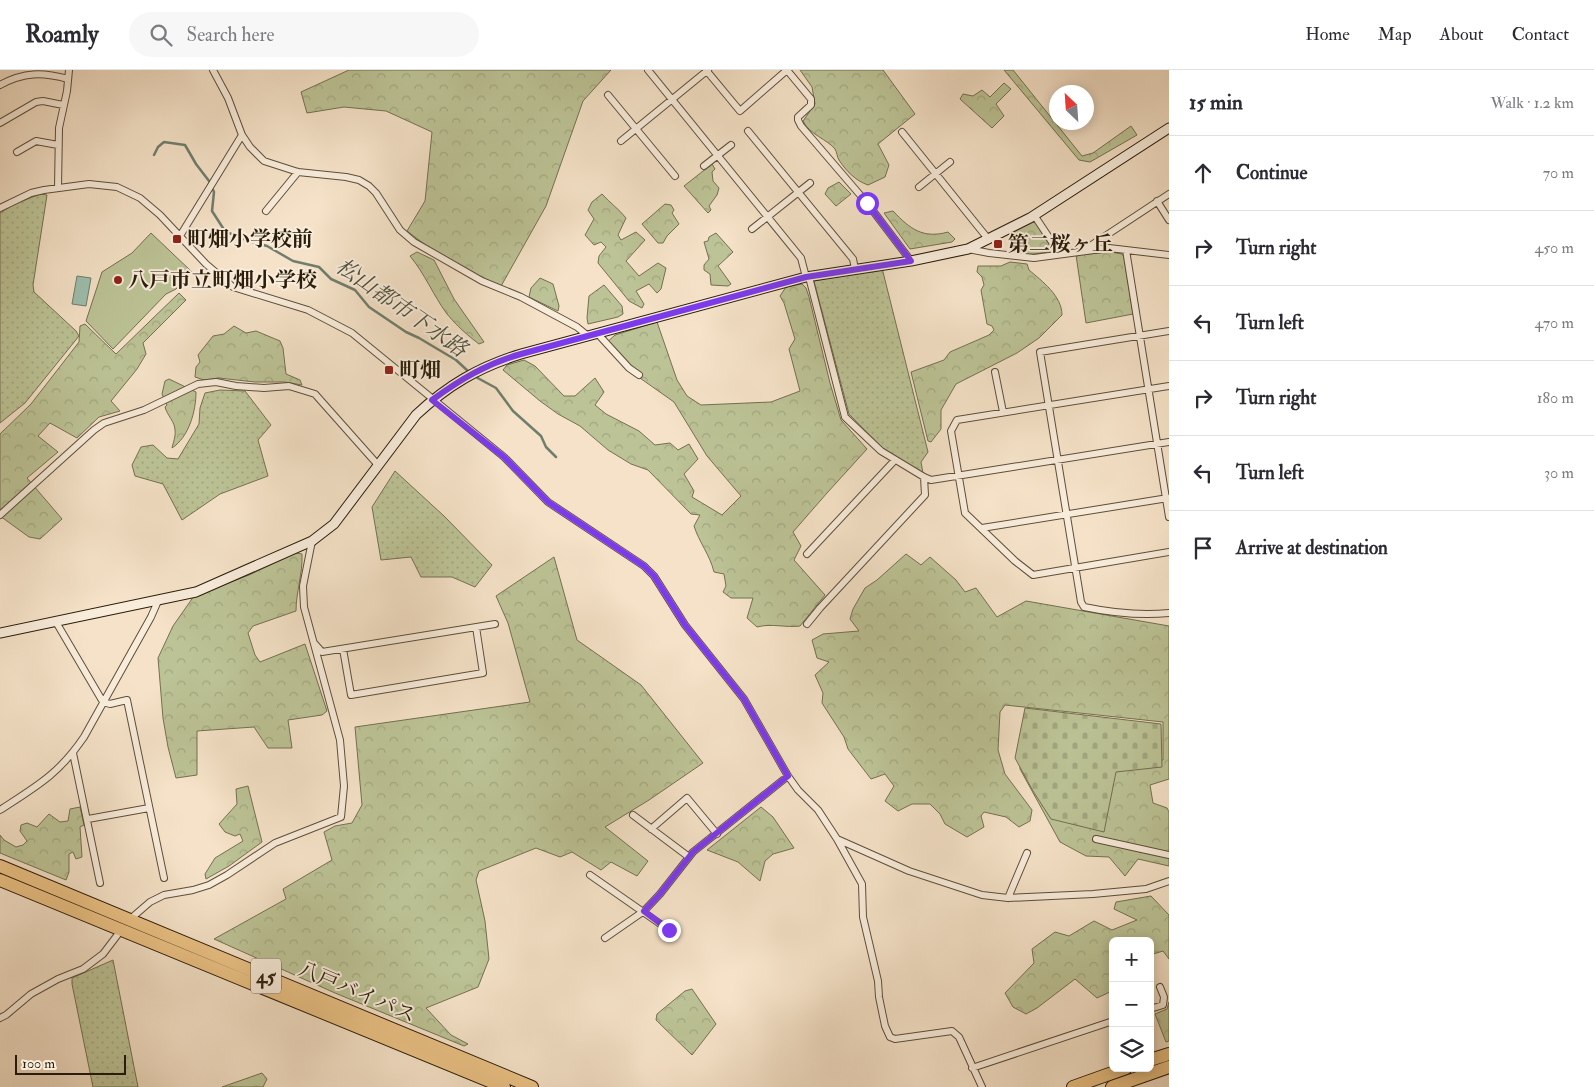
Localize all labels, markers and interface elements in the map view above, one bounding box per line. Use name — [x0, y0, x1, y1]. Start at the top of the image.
search box — [129, 12, 479, 57]
text: Roamly — [25, 19, 99, 50]
icon: search — [147, 21, 175, 49]
text: Search here — [187, 23, 274, 47]
text: Home — [1305, 23, 1350, 46]
text: Map — [1378, 23, 1412, 46]
text: About — [1440, 23, 1484, 46]
text: Contact — [1512, 23, 1569, 46]
north arrow — [1049, 85, 1094, 130]
text: 15 min — [1189, 89, 1243, 116]
text: Walk · 1.2 km — [1491, 93, 1574, 113]
icon: ahead — [1189, 159, 1217, 187]
text: Continue — [1236, 161, 1307, 185]
text: 70 m — [1543, 163, 1574, 183]
route start — [856, 192, 879, 215]
place label: 町畑小学校前 — [187, 226, 313, 253]
place label: 第二桜ヶ丘 — [1008, 231, 1113, 258]
marker: 町畑小学校前 — [171, 233, 183, 245]
icon: right — [1189, 234, 1217, 262]
text: Turn right — [1236, 236, 1316, 260]
marker: 第二桜ヶ丘 — [992, 238, 1004, 250]
text: 450 m — [1535, 238, 1574, 258]
water label: 松山都市下水路 — [330, 252, 474, 365]
place label: 八戸市立町畑小学校 — [128, 267, 317, 294]
marker: 八戸市立町畑小学校 — [112, 274, 124, 286]
icon: left — [1189, 309, 1217, 337]
text: Turn left — [1236, 311, 1304, 335]
text: 470 m — [1534, 313, 1574, 333]
place label: 町畑 — [399, 357, 441, 384]
marker: 町畑 — [383, 364, 395, 376]
icon: right — [1189, 384, 1217, 412]
text: Turn right — [1236, 386, 1316, 410]
text: 180 m — [1537, 388, 1574, 408]
icon: left — [1189, 459, 1217, 487]
text: Turn left — [1236, 461, 1304, 485]
text: 30 m — [1544, 463, 1574, 483]
icon: arrive — [1189, 534, 1217, 562]
text: Arrive at destination — [1236, 536, 1388, 560]
route end — [658, 919, 681, 942]
map controls — [1109, 937, 1154, 1072]
button: + — [1109, 937, 1154, 982]
street label: 八戸バイパス — [294, 955, 420, 1029]
road number: 45 — [251, 958, 281, 994]
button: − — [1109, 982, 1154, 1027]
button: layers — [1109, 1027, 1154, 1072]
scale bar — [15, 1052, 126, 1075]
text: 100 m — [22, 1055, 55, 1072]

